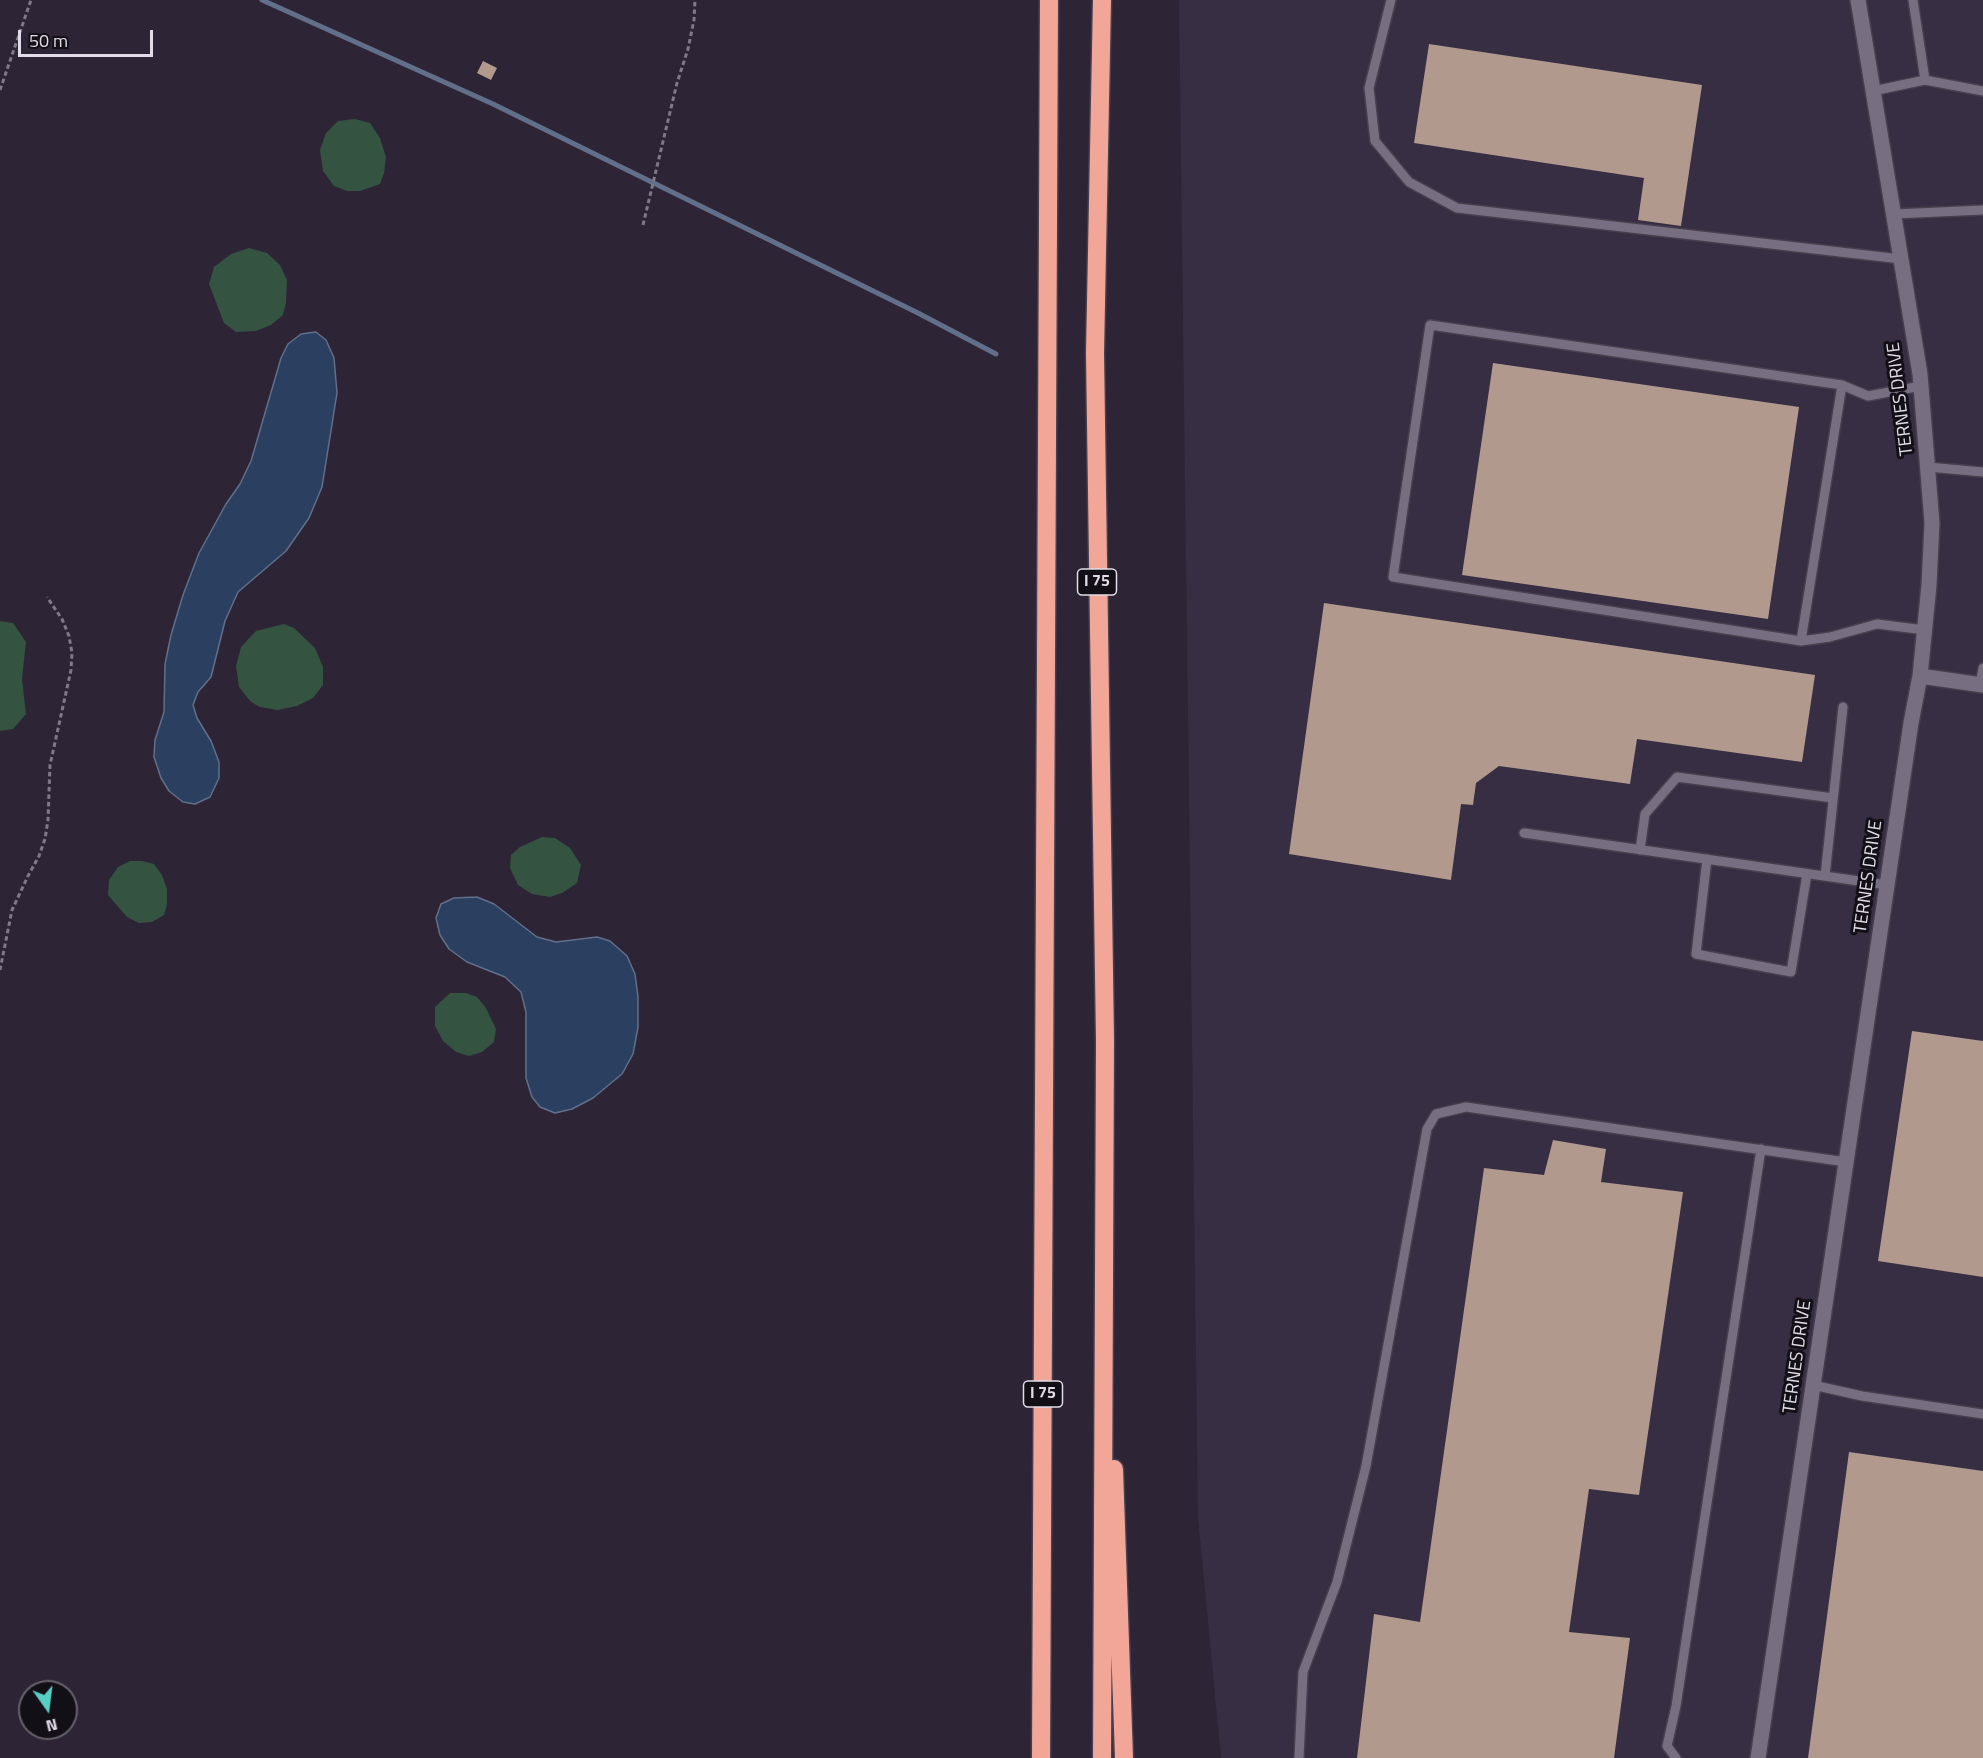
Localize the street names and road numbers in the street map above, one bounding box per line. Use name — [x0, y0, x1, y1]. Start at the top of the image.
street label: TERNES DRIVE — [1883, 341, 1919, 457]
road number: I 75 — [1078, 569, 1116, 595]
street label: TERNES DRIVE — [1850, 819, 1888, 935]
street label: TERNES DRIVE — [1779, 1299, 1817, 1415]
road number: I 75 — [1024, 1381, 1062, 1407]

